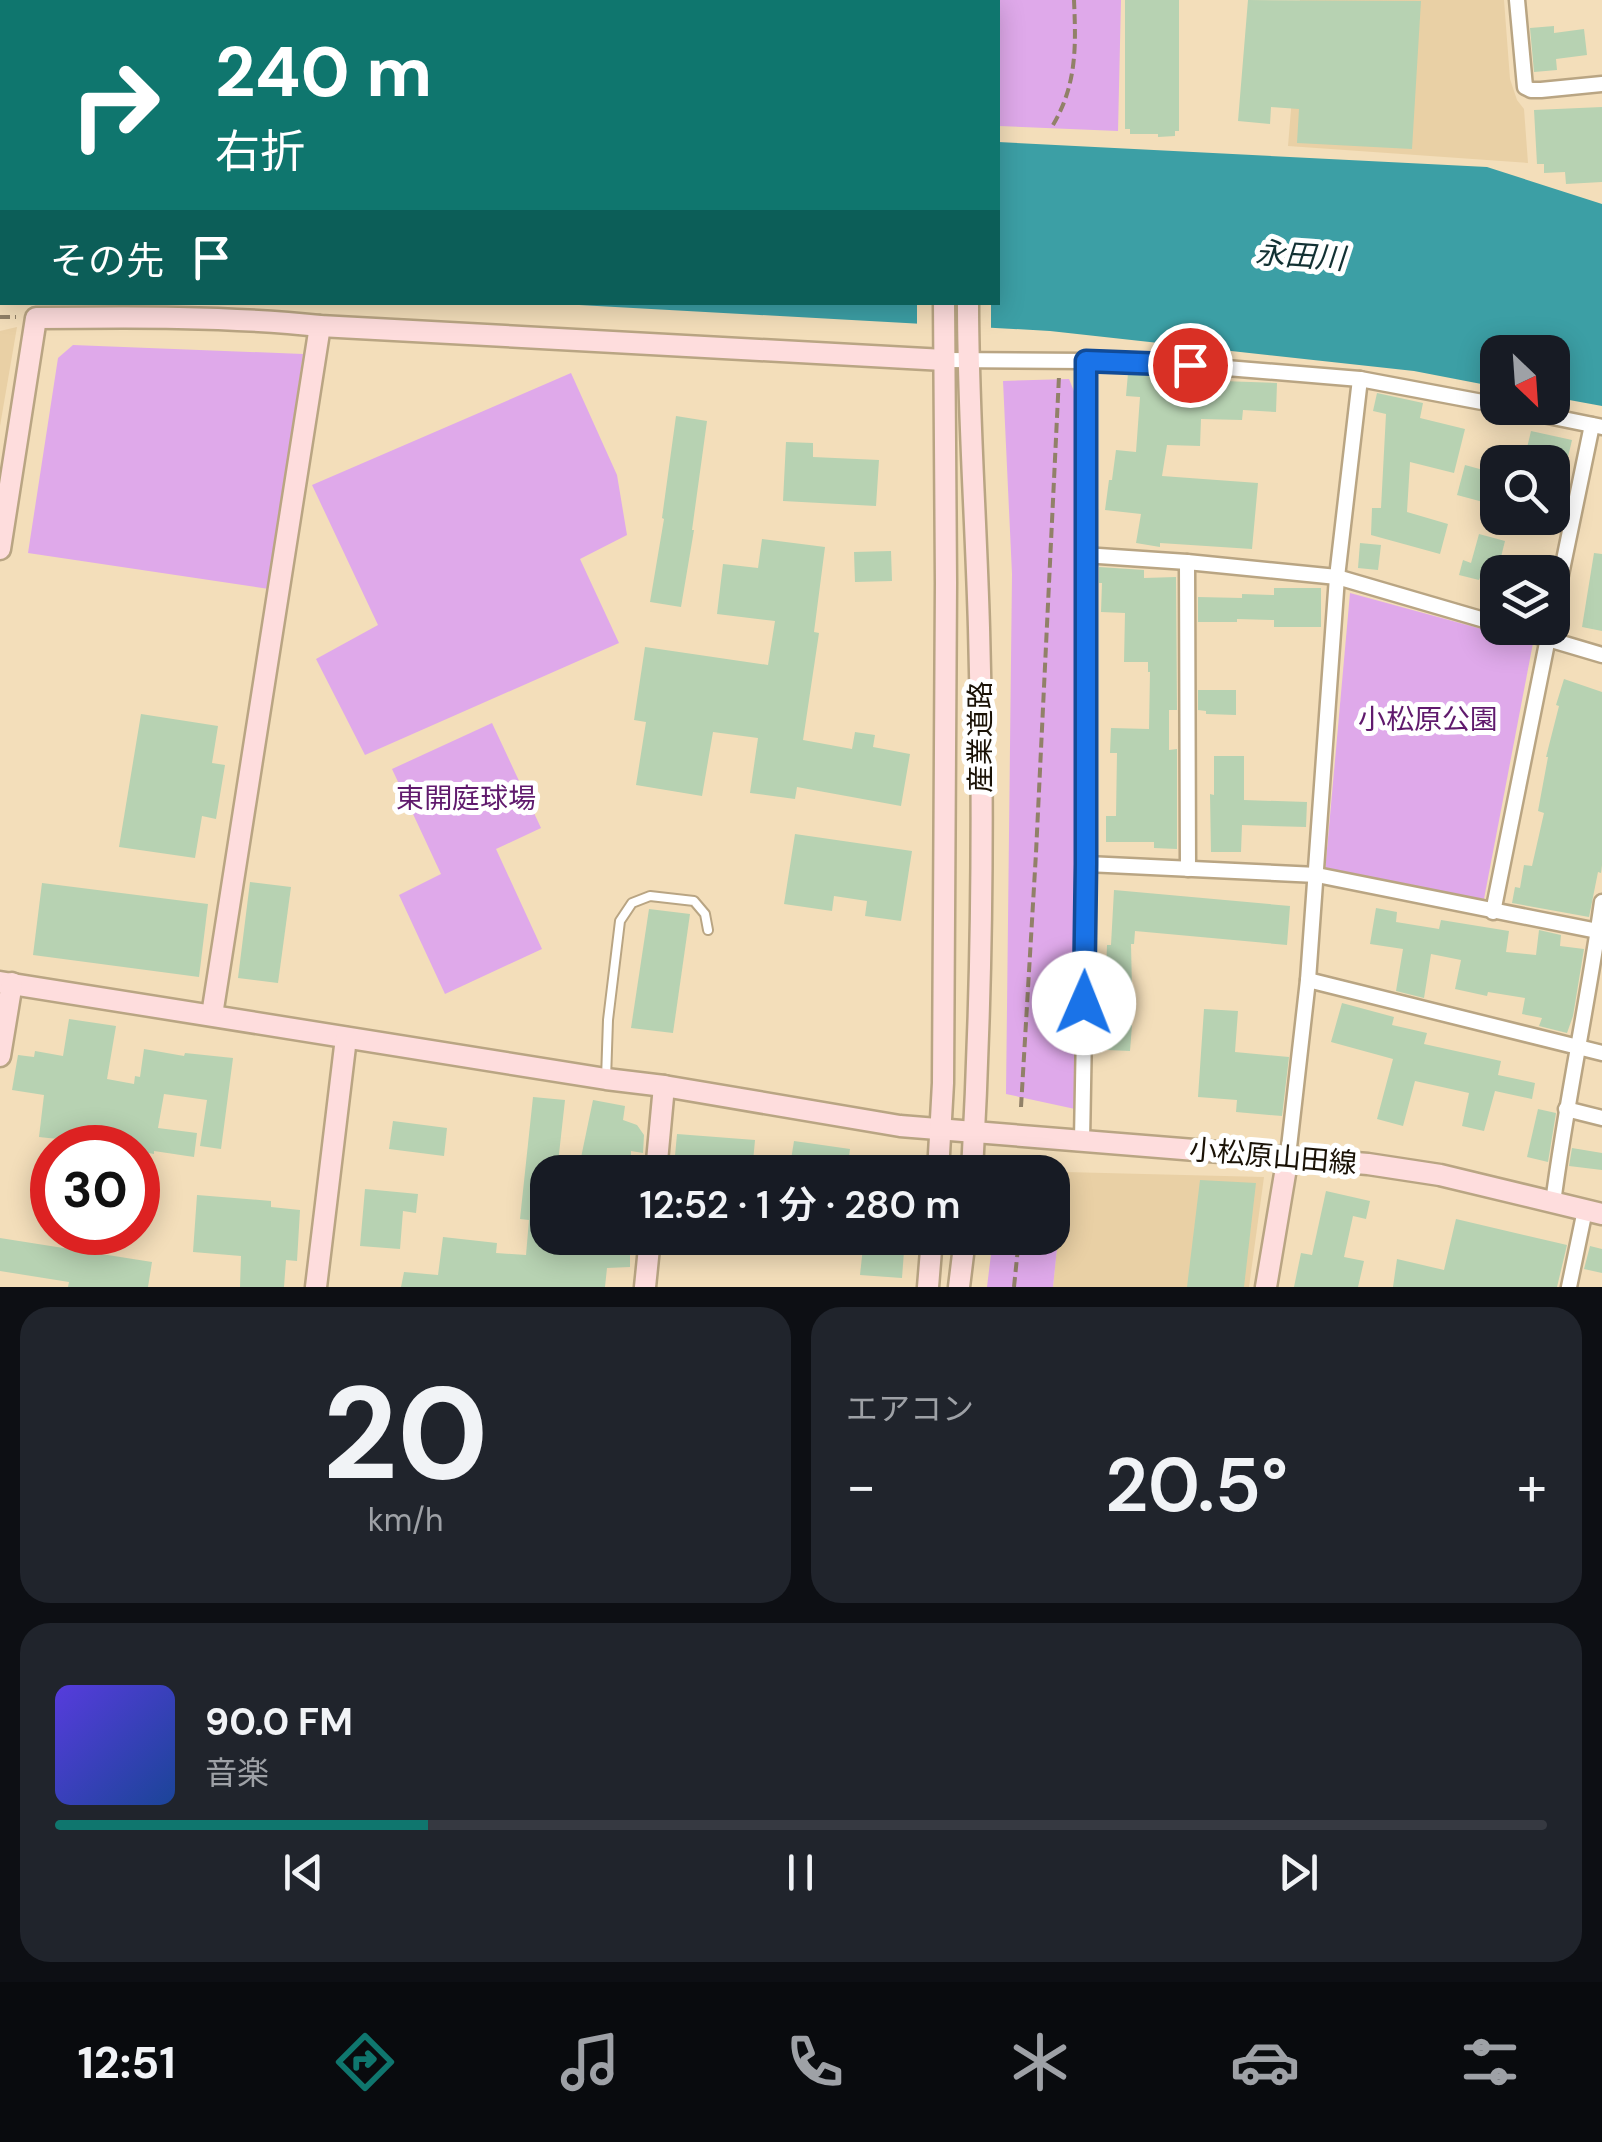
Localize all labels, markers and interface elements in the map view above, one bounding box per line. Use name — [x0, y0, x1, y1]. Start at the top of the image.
text: 240 m — [215, 27, 432, 118]
icon: right — [50, 40, 180, 170]
text: 右折 — [215, 122, 305, 181]
icon: arrive — [184, 230, 239, 285]
water label: 永田川 — [1254, 233, 1349, 278]
text: その先 — [50, 236, 164, 286]
pin — [1148, 323, 1233, 408]
north arrow — [1480, 335, 1570, 425]
map controls — [1480, 335, 1570, 645]
icon: arrive — [1163, 338, 1218, 393]
button: search — [1480, 445, 1570, 535]
button: layers — [1480, 555, 1570, 645]
street label: 産業道路 — [962, 681, 999, 793]
park label: 小松原公園 — [1358, 701, 1498, 738]
park label: 東開庭球場 — [396, 780, 536, 817]
position arrow — [1032, 951, 1136, 1055]
speed limit sign: 30 — [30, 1125, 160, 1255]
street label: 小松原山田線 — [1188, 1131, 1358, 1182]
text: 12:52 · 1 分 · 280 m — [639, 1180, 961, 1230]
text: 20 — [323, 1349, 489, 1518]
text: エアコン — [846, 1388, 974, 1430]
text: 20.5° — [1105, 1437, 1288, 1534]
text: − — [846, 1450, 876, 1522]
text: + — [1517, 1450, 1547, 1522]
text: km/h — [368, 1499, 443, 1541]
text: 90.0 FM — [205, 1697, 353, 1747]
text: 音楽 — [205, 1752, 269, 1794]
icon: previous — [276, 1845, 331, 1900]
icon: pause — [773, 1845, 828, 1900]
icon: next — [1271, 1845, 1326, 1900]
icon: directions — [330, 2027, 400, 2097]
icon: music — [555, 2027, 625, 2097]
icon: phone — [780, 2027, 850, 2097]
icon: climate — [1005, 2027, 1075, 2097]
icon: car — [1230, 2027, 1300, 2097]
icon: filters — [1455, 2027, 1525, 2097]
text: 12:51 — [77, 2033, 176, 2092]

